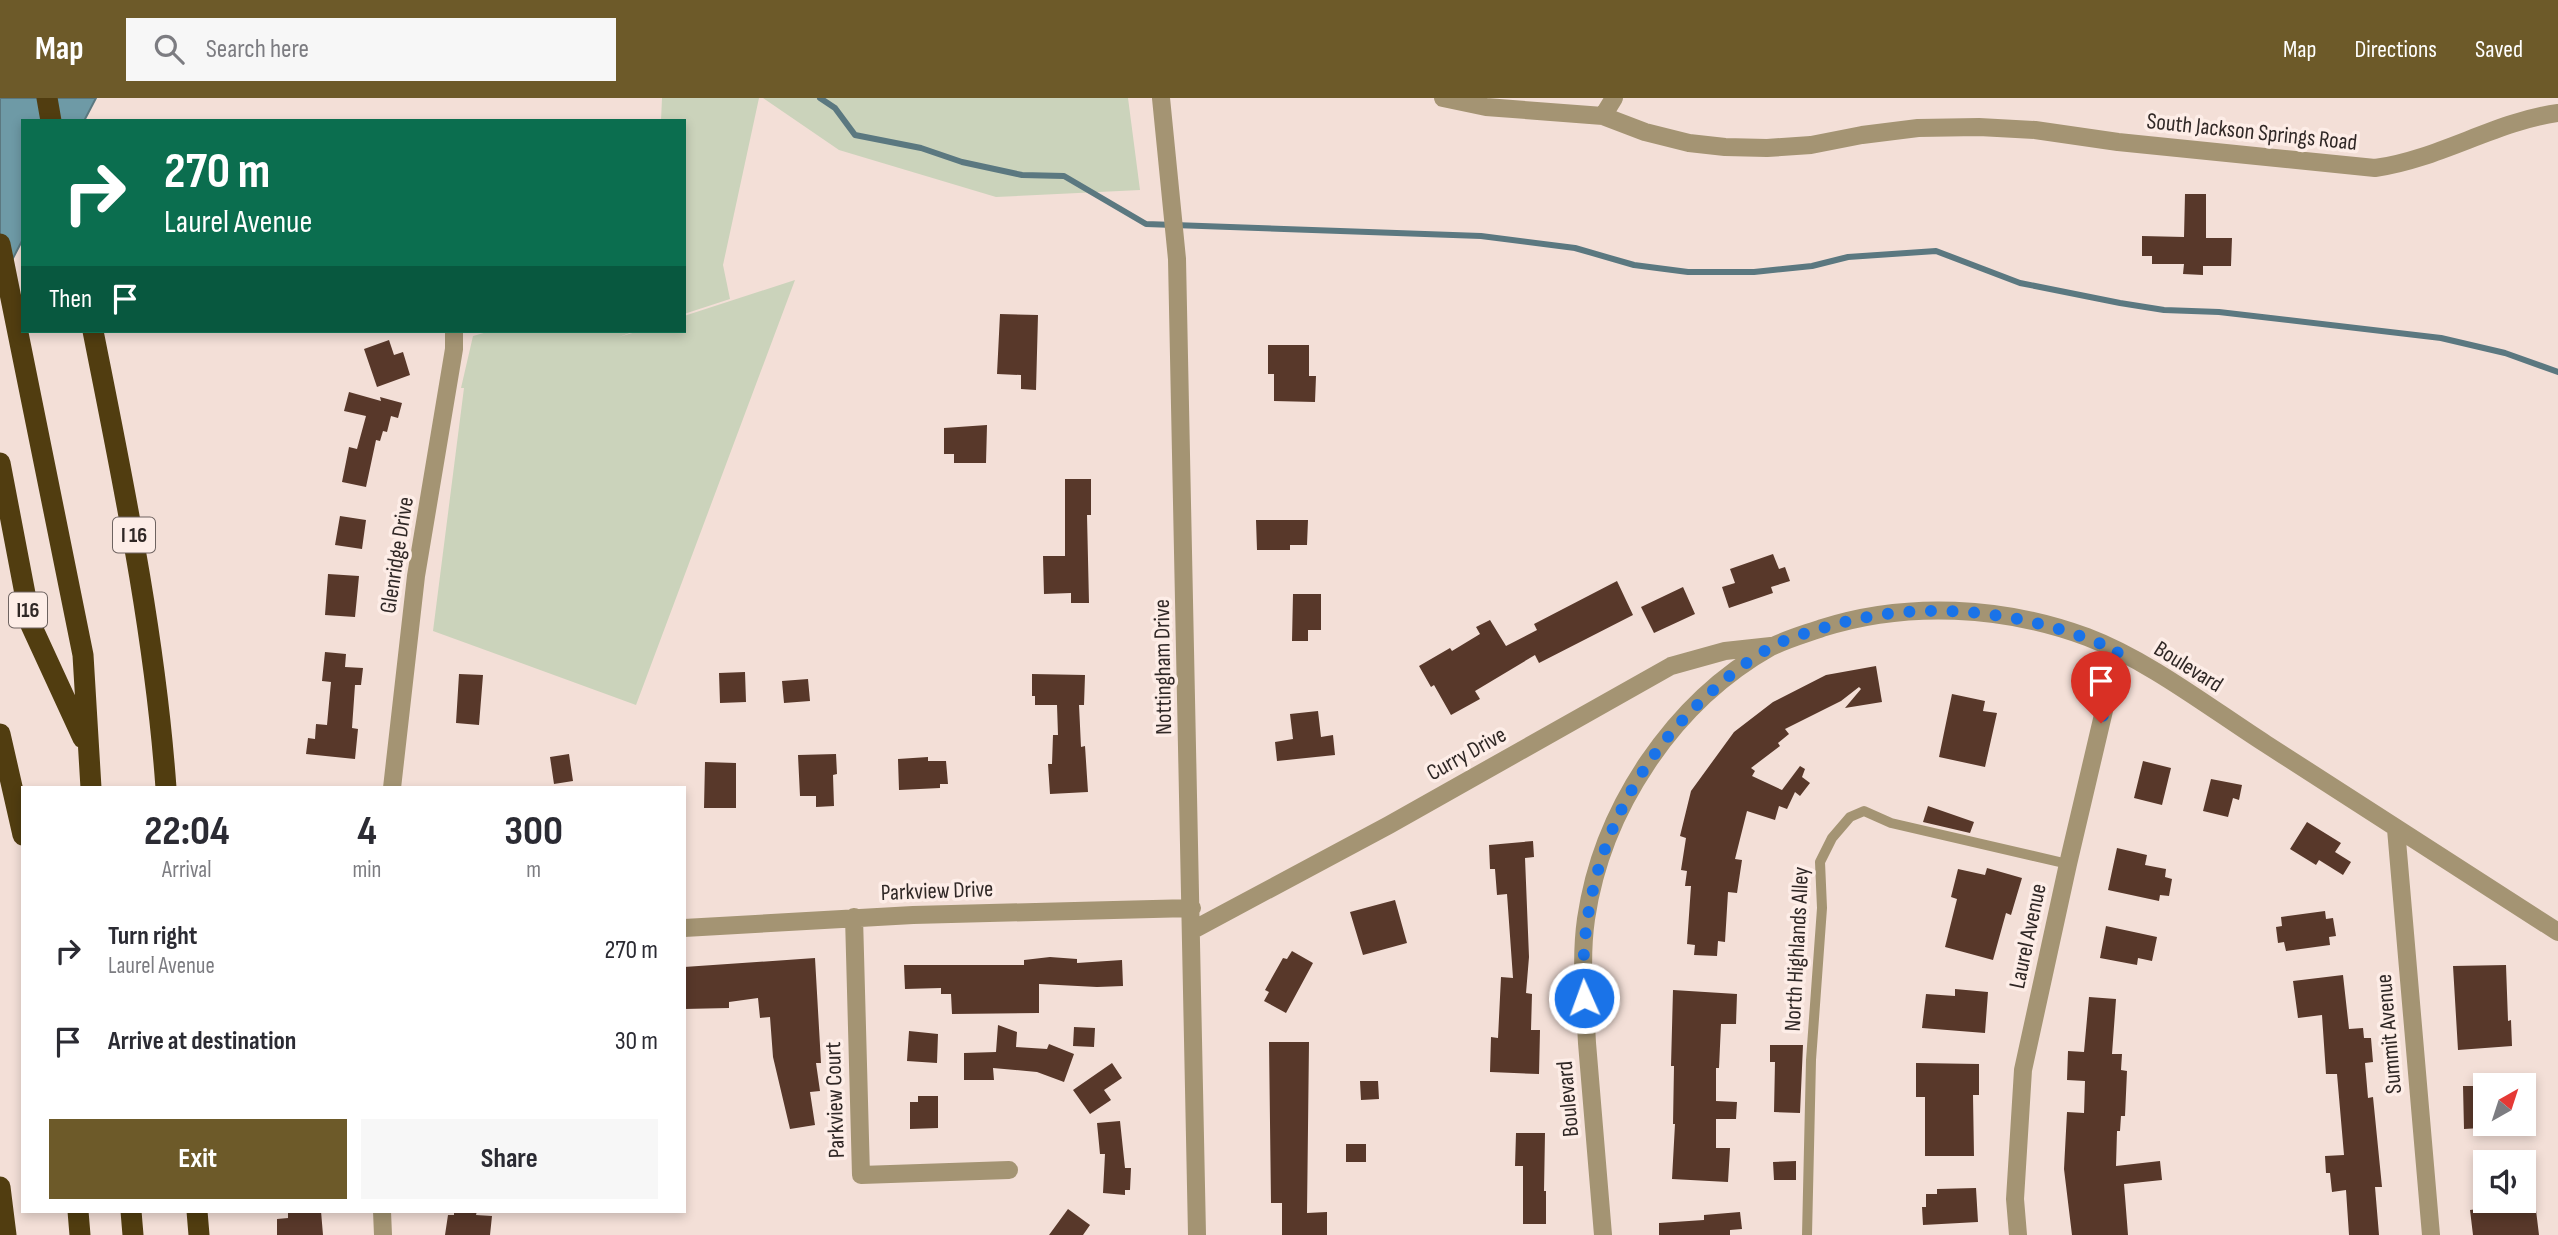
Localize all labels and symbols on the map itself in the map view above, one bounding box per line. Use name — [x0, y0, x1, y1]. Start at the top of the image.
street label: South Jackson Springs Road — [2145, 107, 2359, 157]
street label: Glenridge Drive — [374, 495, 420, 615]
road number: I 16 — [113, 518, 155, 552]
road number: I16 — [9, 592, 47, 628]
street label: Nottingham Drive — [1148, 599, 1178, 735]
street label: Boulevard — [2149, 635, 2228, 699]
pin — [2071, 651, 2131, 723]
street label: Curry Drive — [1422, 721, 1511, 787]
street label: North Highlands Alley — [1779, 866, 1815, 1032]
street label: Parkview Drive — [880, 875, 994, 907]
street label: Laurel Avenue — [2003, 881, 2053, 991]
position arrow — [1547, 961, 1621, 1035]
street label: Summit Avenue — [2370, 973, 2408, 1095]
street label: Parkview Court — [819, 1041, 851, 1159]
street label: Boulevard — [1551, 1060, 1585, 1138]
north arrow — [2473, 1073, 2536, 1136]

